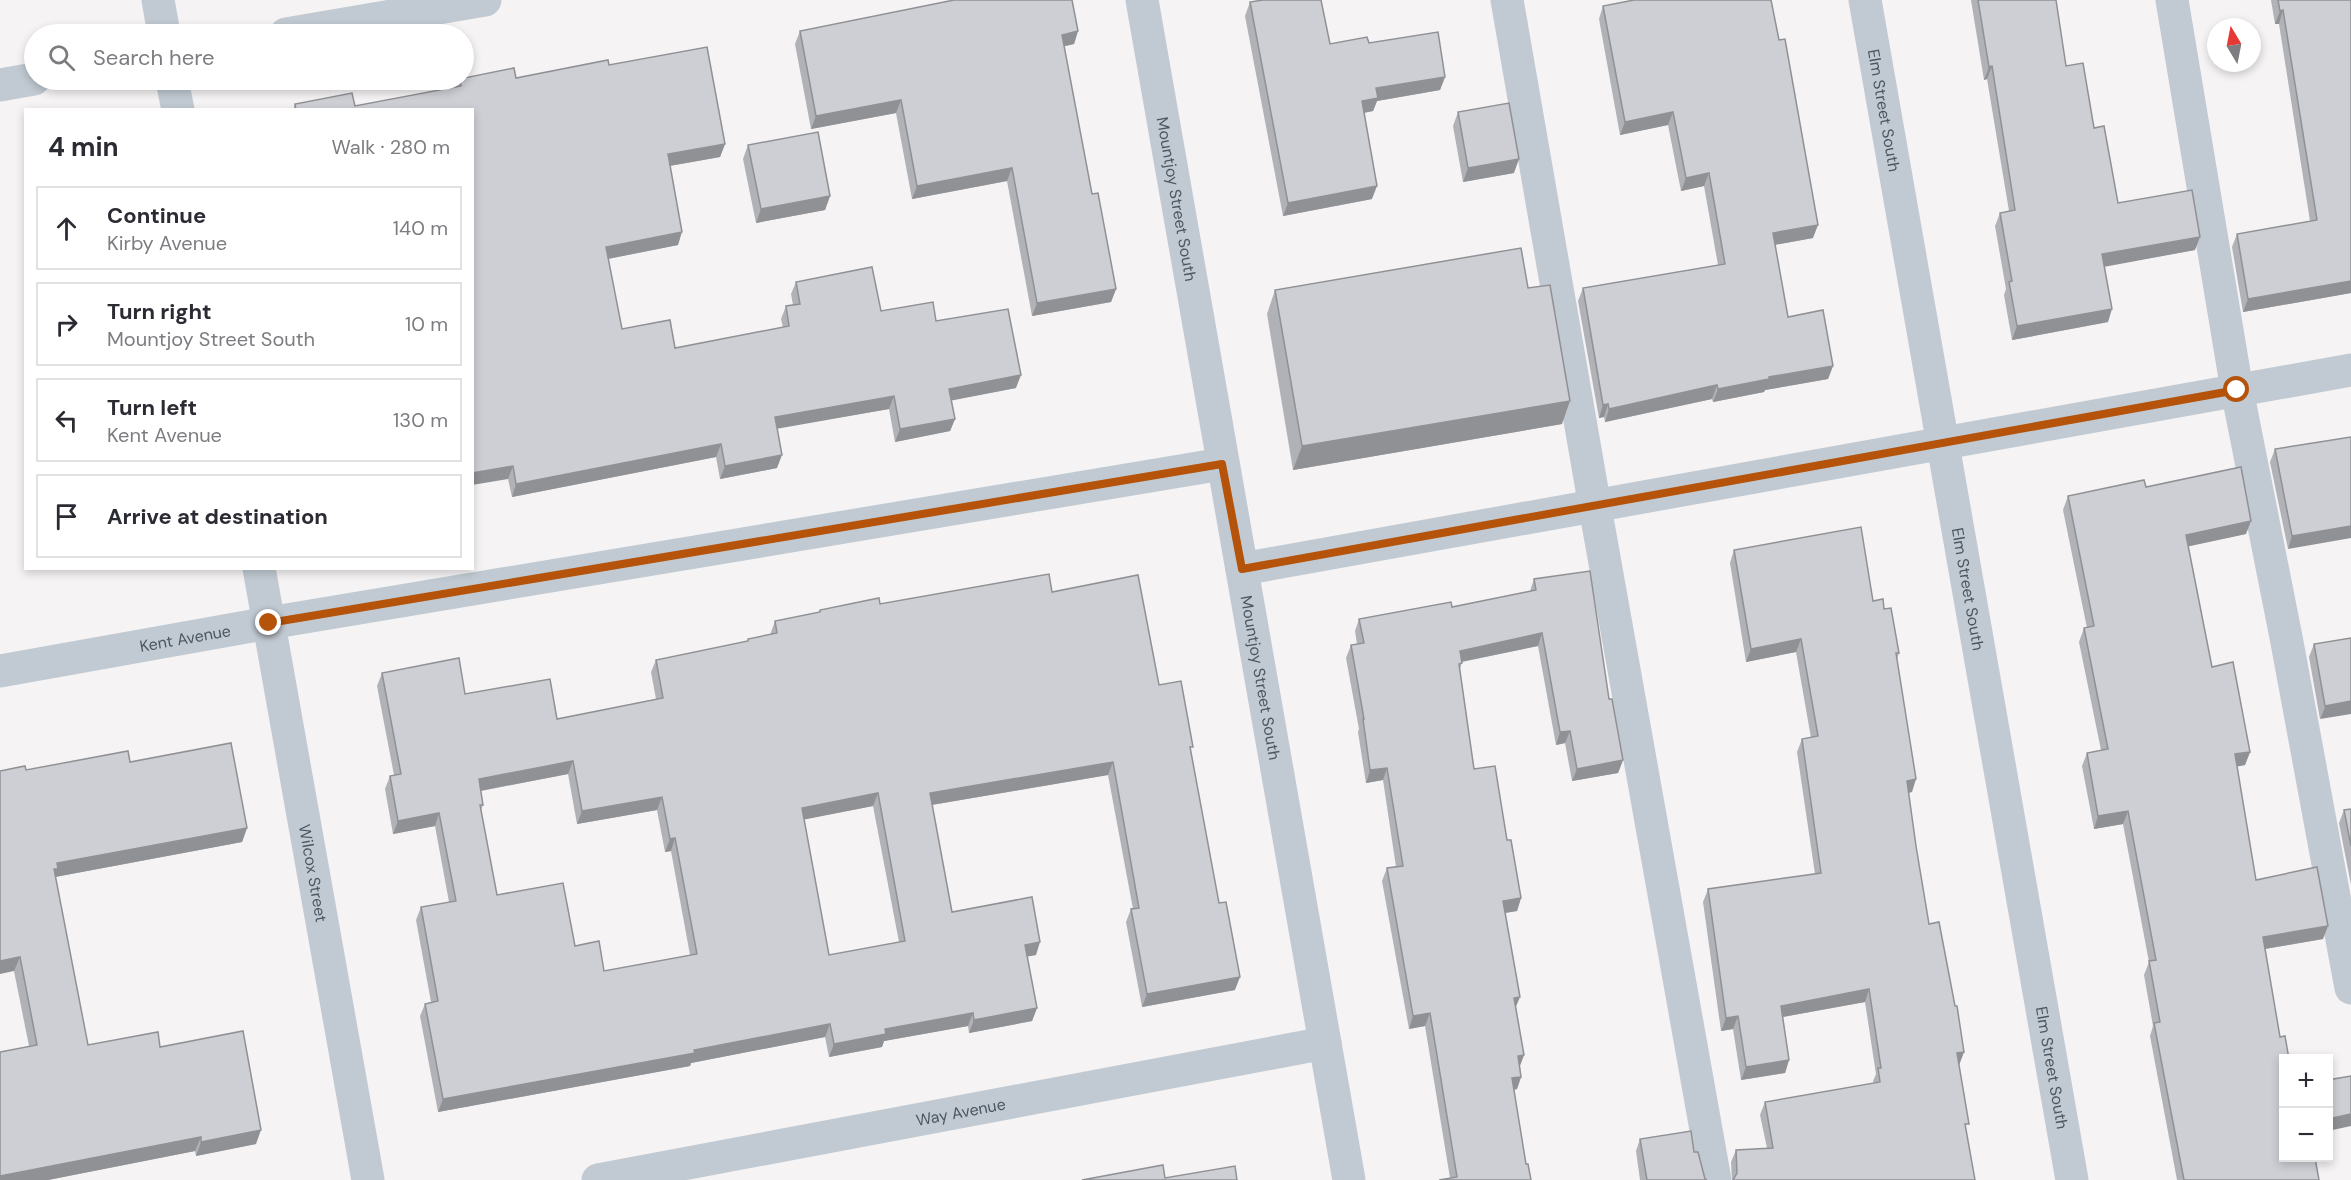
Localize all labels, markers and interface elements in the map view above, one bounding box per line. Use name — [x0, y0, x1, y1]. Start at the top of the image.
north arrow — [2207, 18, 2261, 72]
search box — [24, 24, 474, 90]
icon: search — [45, 41, 78, 74]
text: Search here — [93, 43, 214, 72]
street label: Elm Street South — [1863, 47, 1905, 173]
street label: Mountjoy Street South — [1152, 115, 1202, 283]
text: 4 min — [48, 130, 119, 164]
text: Walk · 280 m — [331, 134, 450, 160]
text: Continue — [107, 201, 206, 230]
icon: ahead — [50, 212, 83, 245]
text: 140 m — [393, 215, 448, 241]
text: Kirby Avenue — [107, 230, 227, 256]
text: Turn right — [107, 297, 212, 326]
icon: right — [50, 308, 83, 341]
text: 10 m — [405, 311, 448, 337]
text: Mountjoy Street South — [107, 326, 315, 352]
route start — [2223, 376, 2249, 402]
text: Turn left — [107, 393, 197, 422]
icon: left — [50, 404, 83, 437]
text: 130 m — [393, 407, 448, 433]
text: Kent Avenue — [107, 422, 222, 448]
icon: arrive — [50, 500, 83, 533]
text: Arrive at destination — [107, 502, 328, 531]
street label: Elm Street South — [1947, 526, 1989, 652]
street label: Mountjoy Street South — [1236, 594, 1286, 762]
route end — [255, 609, 281, 635]
street label: Kent Avenue — [138, 620, 232, 656]
street label: Wilcox Street — [294, 823, 332, 924]
street label: Elm Street South — [2031, 1005, 2073, 1131]
map controls — [2279, 1054, 2333, 1162]
button: + — [2279, 1054, 2333, 1108]
street label: Way Avenue — [914, 1093, 1007, 1130]
button: − — [2279, 1108, 2333, 1162]

